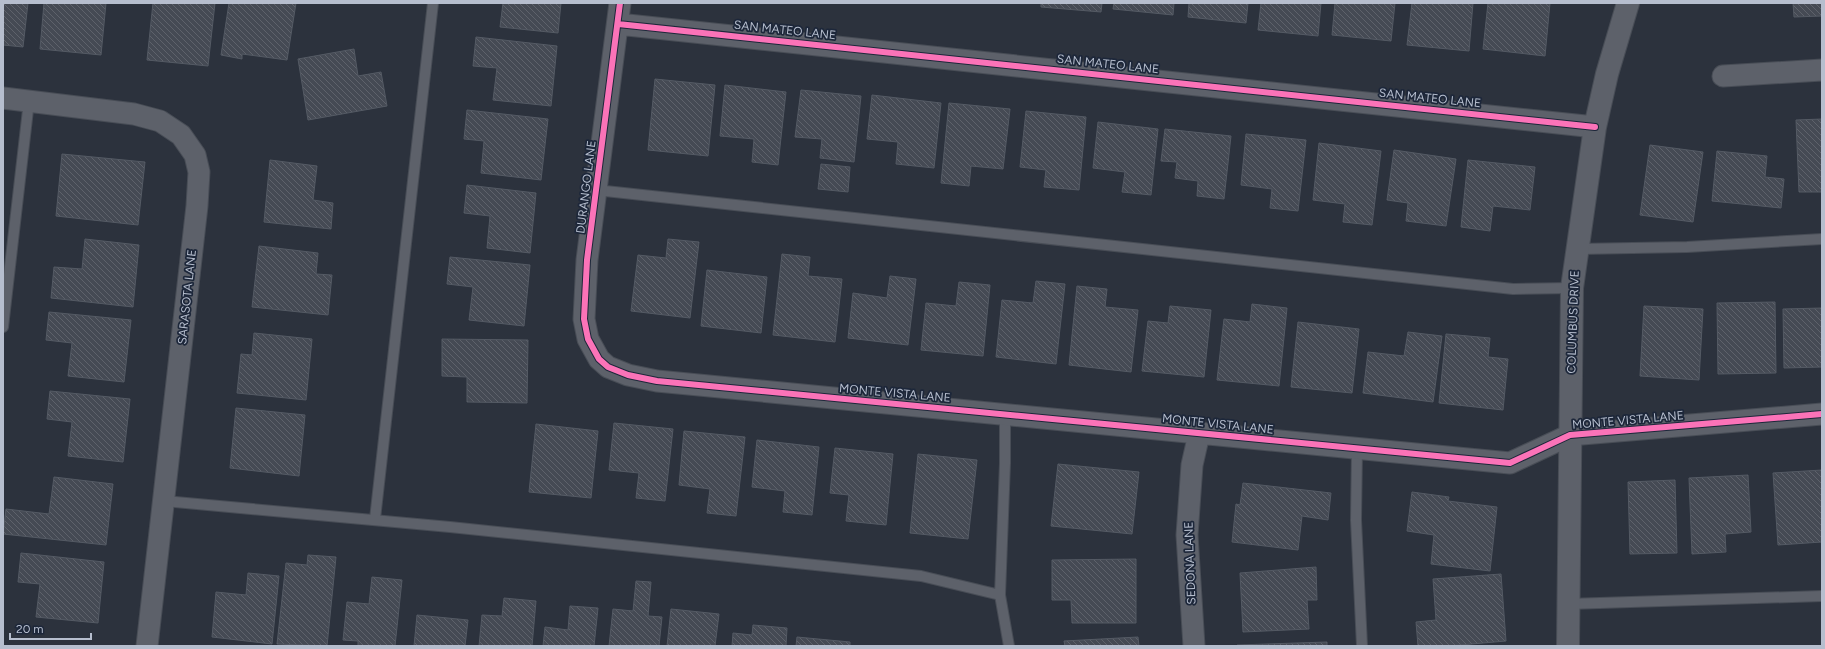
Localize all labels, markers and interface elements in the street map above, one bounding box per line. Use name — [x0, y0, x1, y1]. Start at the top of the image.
street label: SAN MATEO LANE — [733, 18, 837, 42]
street label: SAN MATEO LANE — [1056, 52, 1160, 76]
street label: SAN MATEO LANE — [1378, 86, 1482, 110]
street label: DURANGO LANE — [573, 140, 599, 234]
street label: SARASOTA LANE — [175, 249, 199, 345]
street label: COLUMBUS DRIVE — [1564, 270, 1582, 374]
street label: MONTE VISTA LANE — [839, 381, 951, 405]
street label: MONTE VISTA LANE — [1572, 408, 1684, 432]
street label: MONTE VISTA LANE — [1162, 411, 1274, 437]
street label: SEDONA LANE — [1182, 521, 1198, 605]
scale bar — [10, 615, 91, 641]
text: 20 m — [16, 622, 44, 636]

